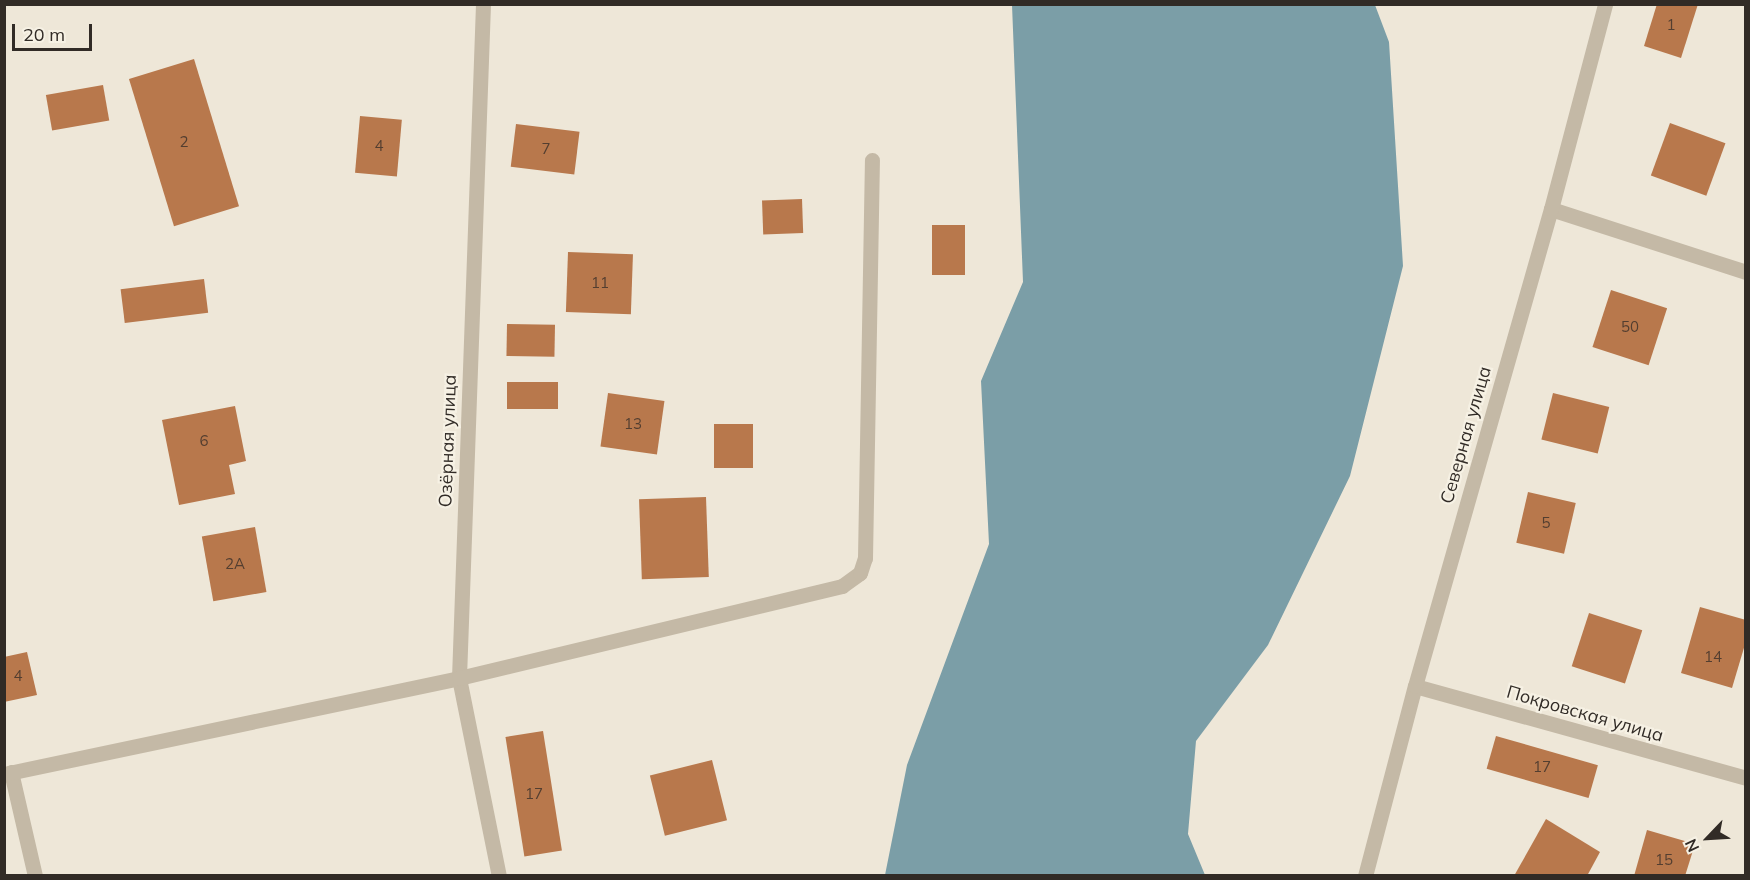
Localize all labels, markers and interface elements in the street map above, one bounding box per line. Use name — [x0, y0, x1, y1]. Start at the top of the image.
scale bar — [15, 12, 94, 50]
house number: 1 — [1667, 16, 1675, 34]
text: 20 m — [23, 23, 65, 46]
house number: 2 — [180, 133, 188, 151]
house number: 4 — [375, 137, 383, 155]
house number: 7 — [542, 140, 550, 158]
house number: 11 — [591, 274, 609, 292]
house number: 50 — [1621, 318, 1639, 336]
street label: Северная улица — [1436, 364, 1496, 506]
street label: Озёрная улица — [435, 374, 461, 508]
house number: 13 — [624, 415, 642, 433]
house number: 6 — [200, 432, 208, 450]
house number: 5 — [1542, 514, 1550, 532]
house number: 2А — [225, 555, 245, 573]
house number: 14 — [1704, 648, 1722, 666]
house number: 4 — [14, 667, 22, 685]
street label: Покровская улица — [1504, 681, 1666, 747]
house number: 17 — [1533, 758, 1551, 776]
house number: 17 — [525, 785, 543, 803]
north arrow — [1678, 808, 1738, 868]
text: N — [1680, 836, 1703, 855]
house number: 15 — [1655, 851, 1673, 869]

